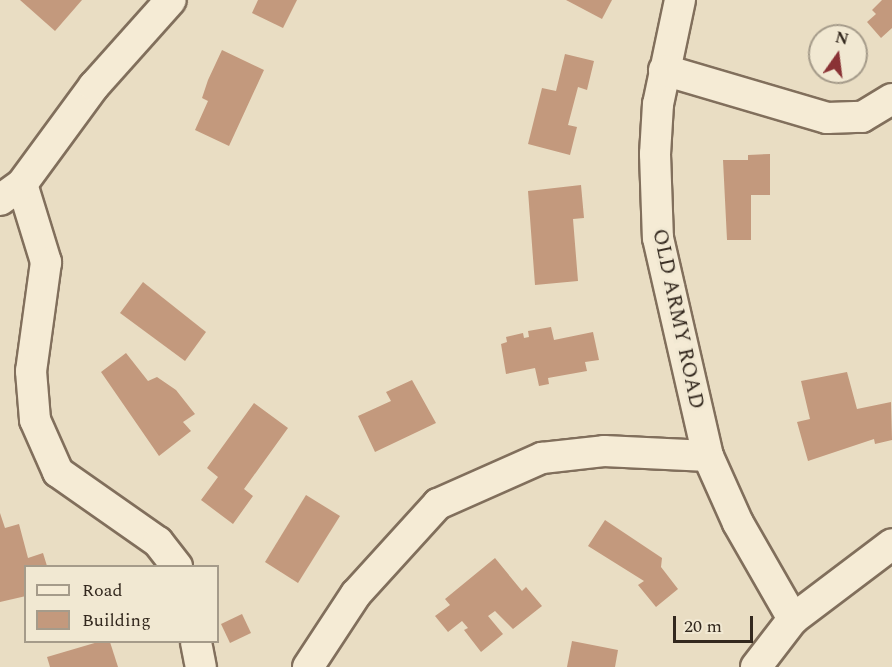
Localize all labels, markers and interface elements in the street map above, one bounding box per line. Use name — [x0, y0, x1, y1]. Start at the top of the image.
north arrow — [808, 24, 868, 84]
text: N — [833, 25, 851, 52]
street label: OLD ARMY ROAD — [647, 226, 709, 412]
legend — [24, 565, 219, 643]
text: Road — [82, 577, 123, 604]
scale bar — [676, 604, 756, 642]
text: Building — [82, 607, 151, 634]
text: 20 m — [684, 613, 722, 640]

